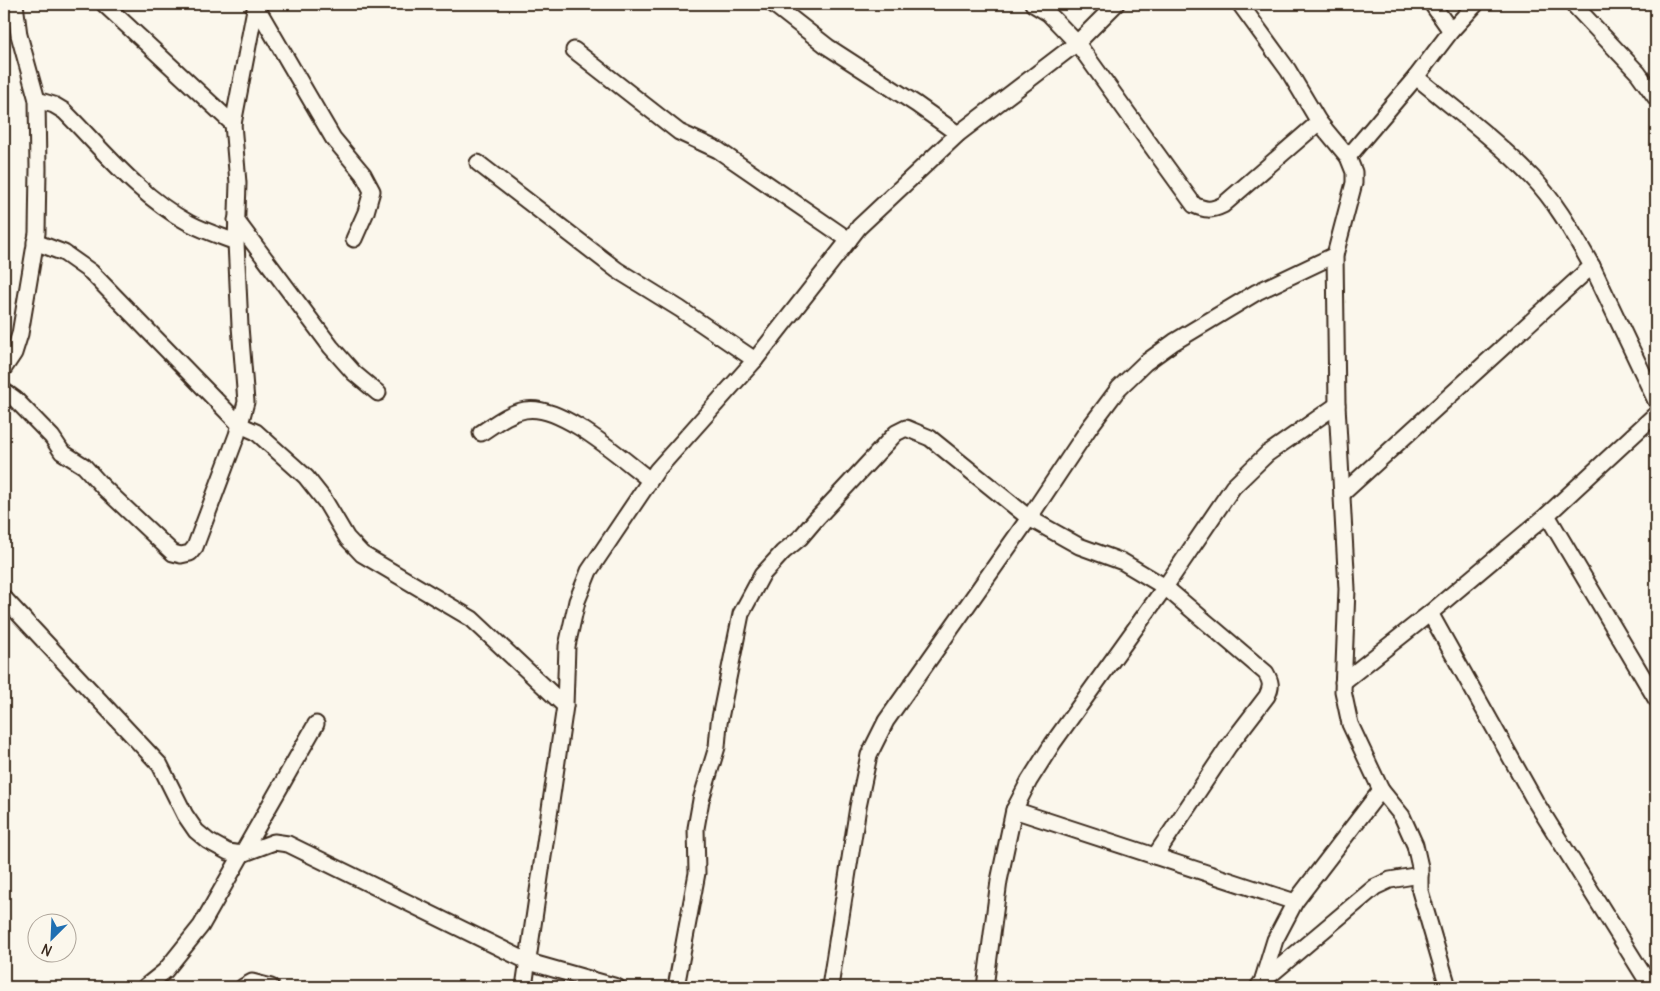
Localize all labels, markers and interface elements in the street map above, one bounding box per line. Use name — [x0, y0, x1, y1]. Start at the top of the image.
north arrow — [28, 914, 78, 964]
text: N — [39, 940, 55, 960]

